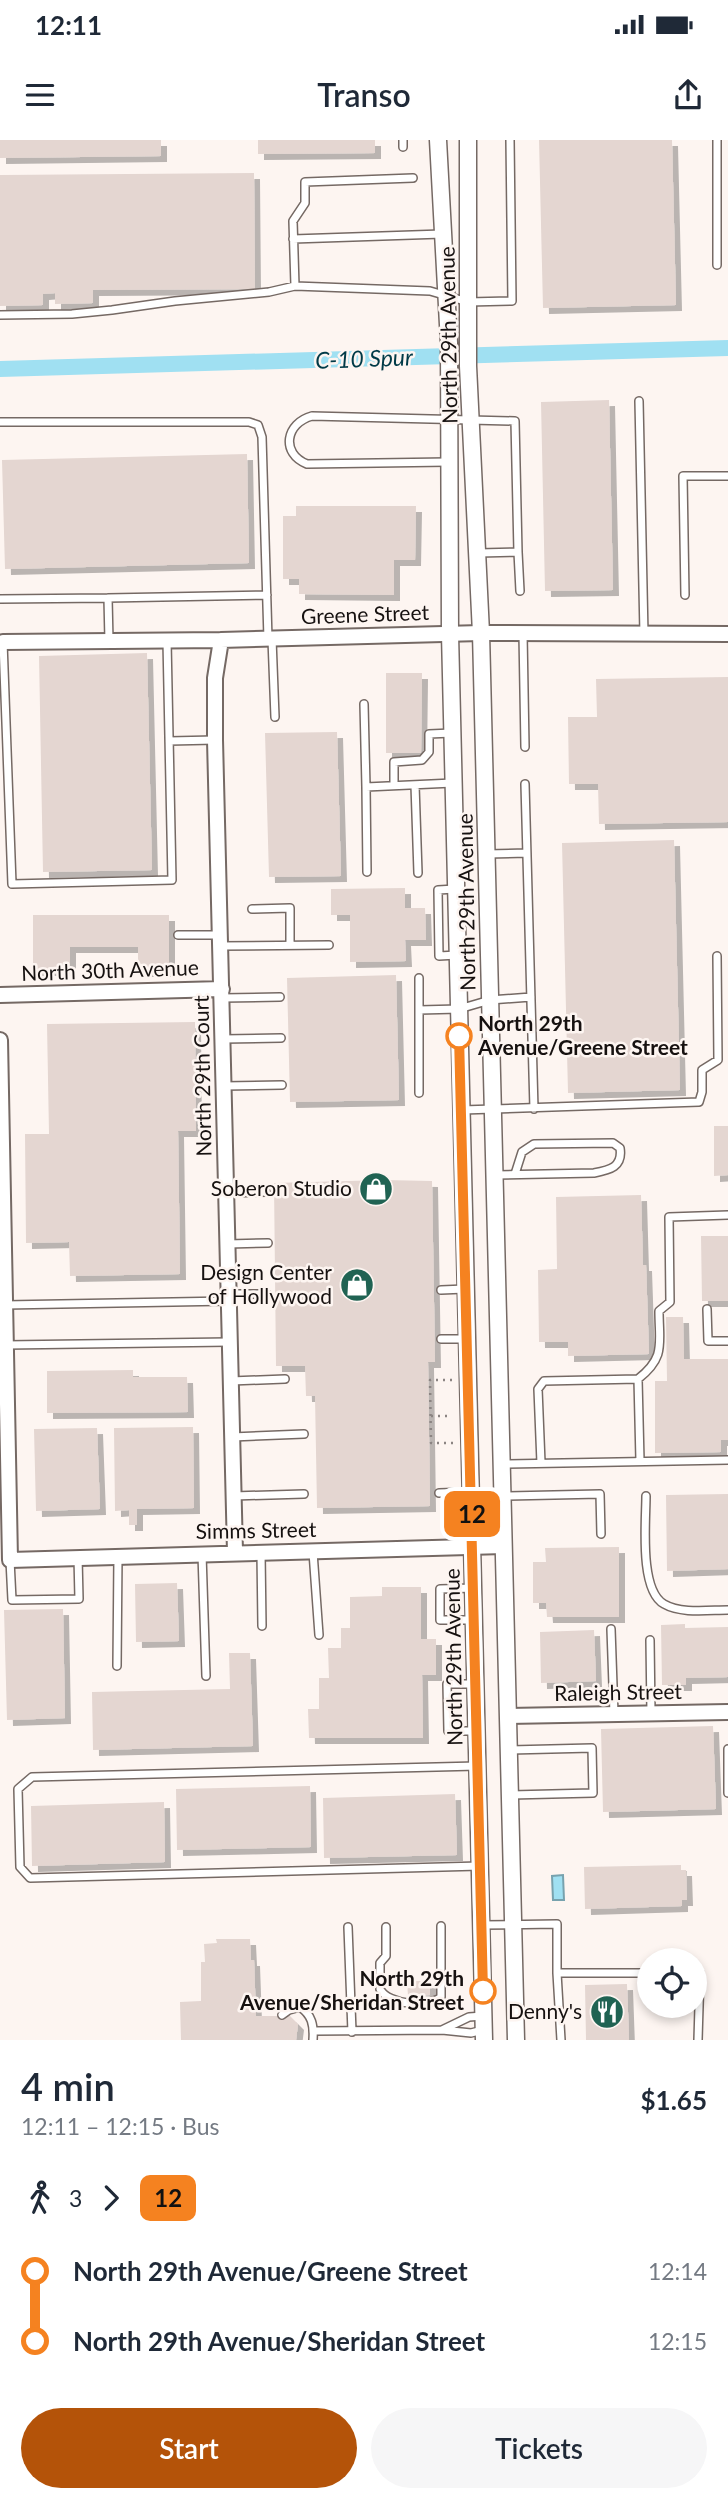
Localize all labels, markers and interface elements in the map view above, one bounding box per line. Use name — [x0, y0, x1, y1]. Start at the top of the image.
text: 12:11 — [35, 9, 102, 41]
text: Transo — [317, 75, 411, 114]
icon: menu — [21, 76, 59, 114]
icon: share — [669, 76, 707, 114]
street label: North 29th Avenue — [433, 246, 462, 424]
water label: C-10 Spur — [315, 342, 414, 374]
street label: Greene Street — [301, 599, 430, 628]
street label: North 29th Avenue — [451, 813, 480, 991]
street label: North 30th Avenue — [21, 954, 199, 985]
street label: North 29th Court — [188, 995, 215, 1157]
place label: North 29th Avenue/Greene Street — [477, 1010, 688, 1059]
marker: North 29th Avenue/Greene Street — [446, 1023, 472, 1049]
shop icon: Soberon Studio — [357, 1170, 395, 1208]
place label: Soberon Studio — [211, 1175, 352, 1200]
place label: Design Center of Hollywood — [200, 1259, 332, 1308]
shop icon: Design Center of Hollywood — [338, 1266, 376, 1304]
line badge: 12 — [440, 1491, 504, 1537]
text: 12 — [458, 1499, 486, 1528]
street label: Simms Street — [195, 1516, 317, 1543]
street label: North 29th Avenue — [438, 1568, 467, 1746]
street label: Raleigh Street — [554, 1678, 683, 1705]
map controls — [637, 1948, 707, 2018]
button: locate — [637, 1948, 707, 2018]
place label: North 29th Avenue/Sheridan Street — [239, 1965, 464, 2014]
marker: North 29th Avenue/Sheridan Street — [470, 1978, 496, 2004]
restaurant icon: Denny's — [588, 1993, 626, 2031]
place label: Denny's — [508, 1998, 582, 2023]
text: 4 min — [21, 2063, 115, 2109]
text: $1.65 — [641, 2084, 707, 2116]
text: 12:11 – 12:15 · Bus — [21, 2112, 220, 2140]
icon: walk — [21, 2179, 59, 2217]
icon: forward — [92, 2179, 130, 2217]
text: 12 — [154, 2183, 182, 2212]
text: 3 — [69, 2184, 82, 2212]
text: North 29th Avenue/Greene Street — [73, 2255, 468, 2287]
text: 12:14 — [648, 2257, 707, 2285]
text: North 29th Avenue/Sheridan Street — [73, 2325, 485, 2357]
text: 12:15 — [648, 2327, 707, 2355]
button: Start — [21, 2408, 357, 2488]
button: Tickets — [371, 2408, 707, 2488]

